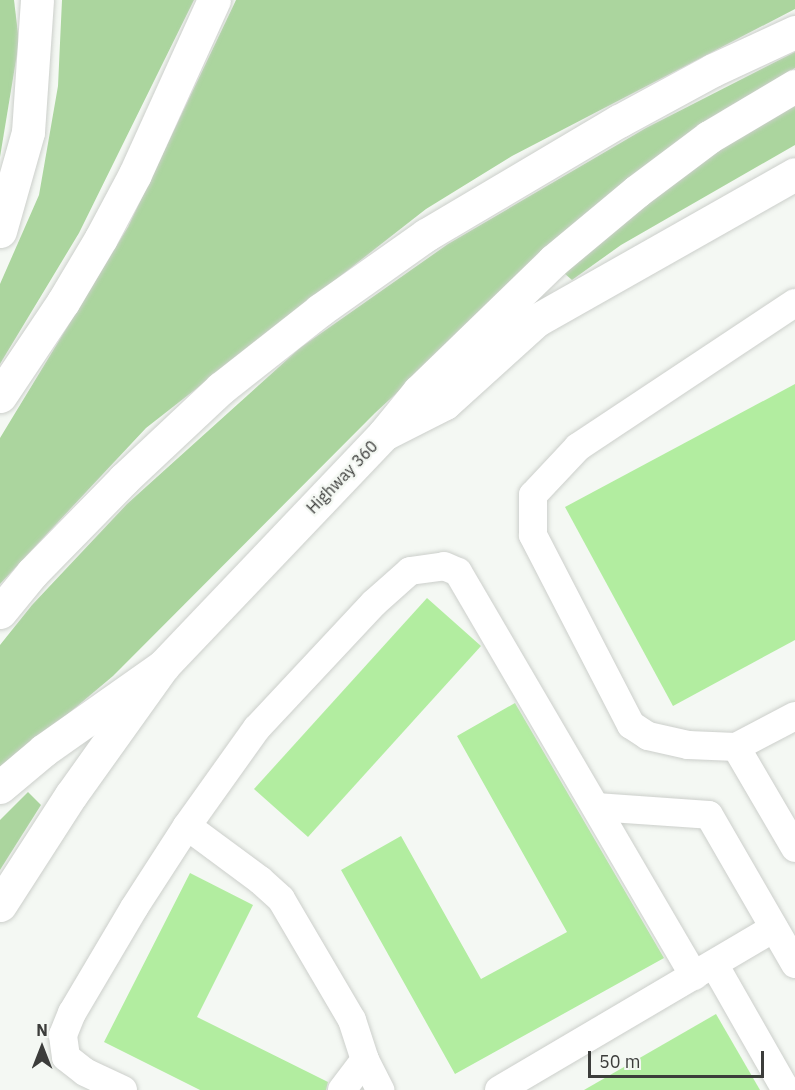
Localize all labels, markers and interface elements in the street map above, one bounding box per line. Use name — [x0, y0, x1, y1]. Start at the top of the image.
street label: Highway 360 — [302, 437, 382, 517]
north arrow — [12, 1018, 72, 1078]
text: N — [36, 1020, 48, 1040]
scale bar — [591, 1039, 766, 1077]
text: 50 m — [599, 1050, 641, 1073]

